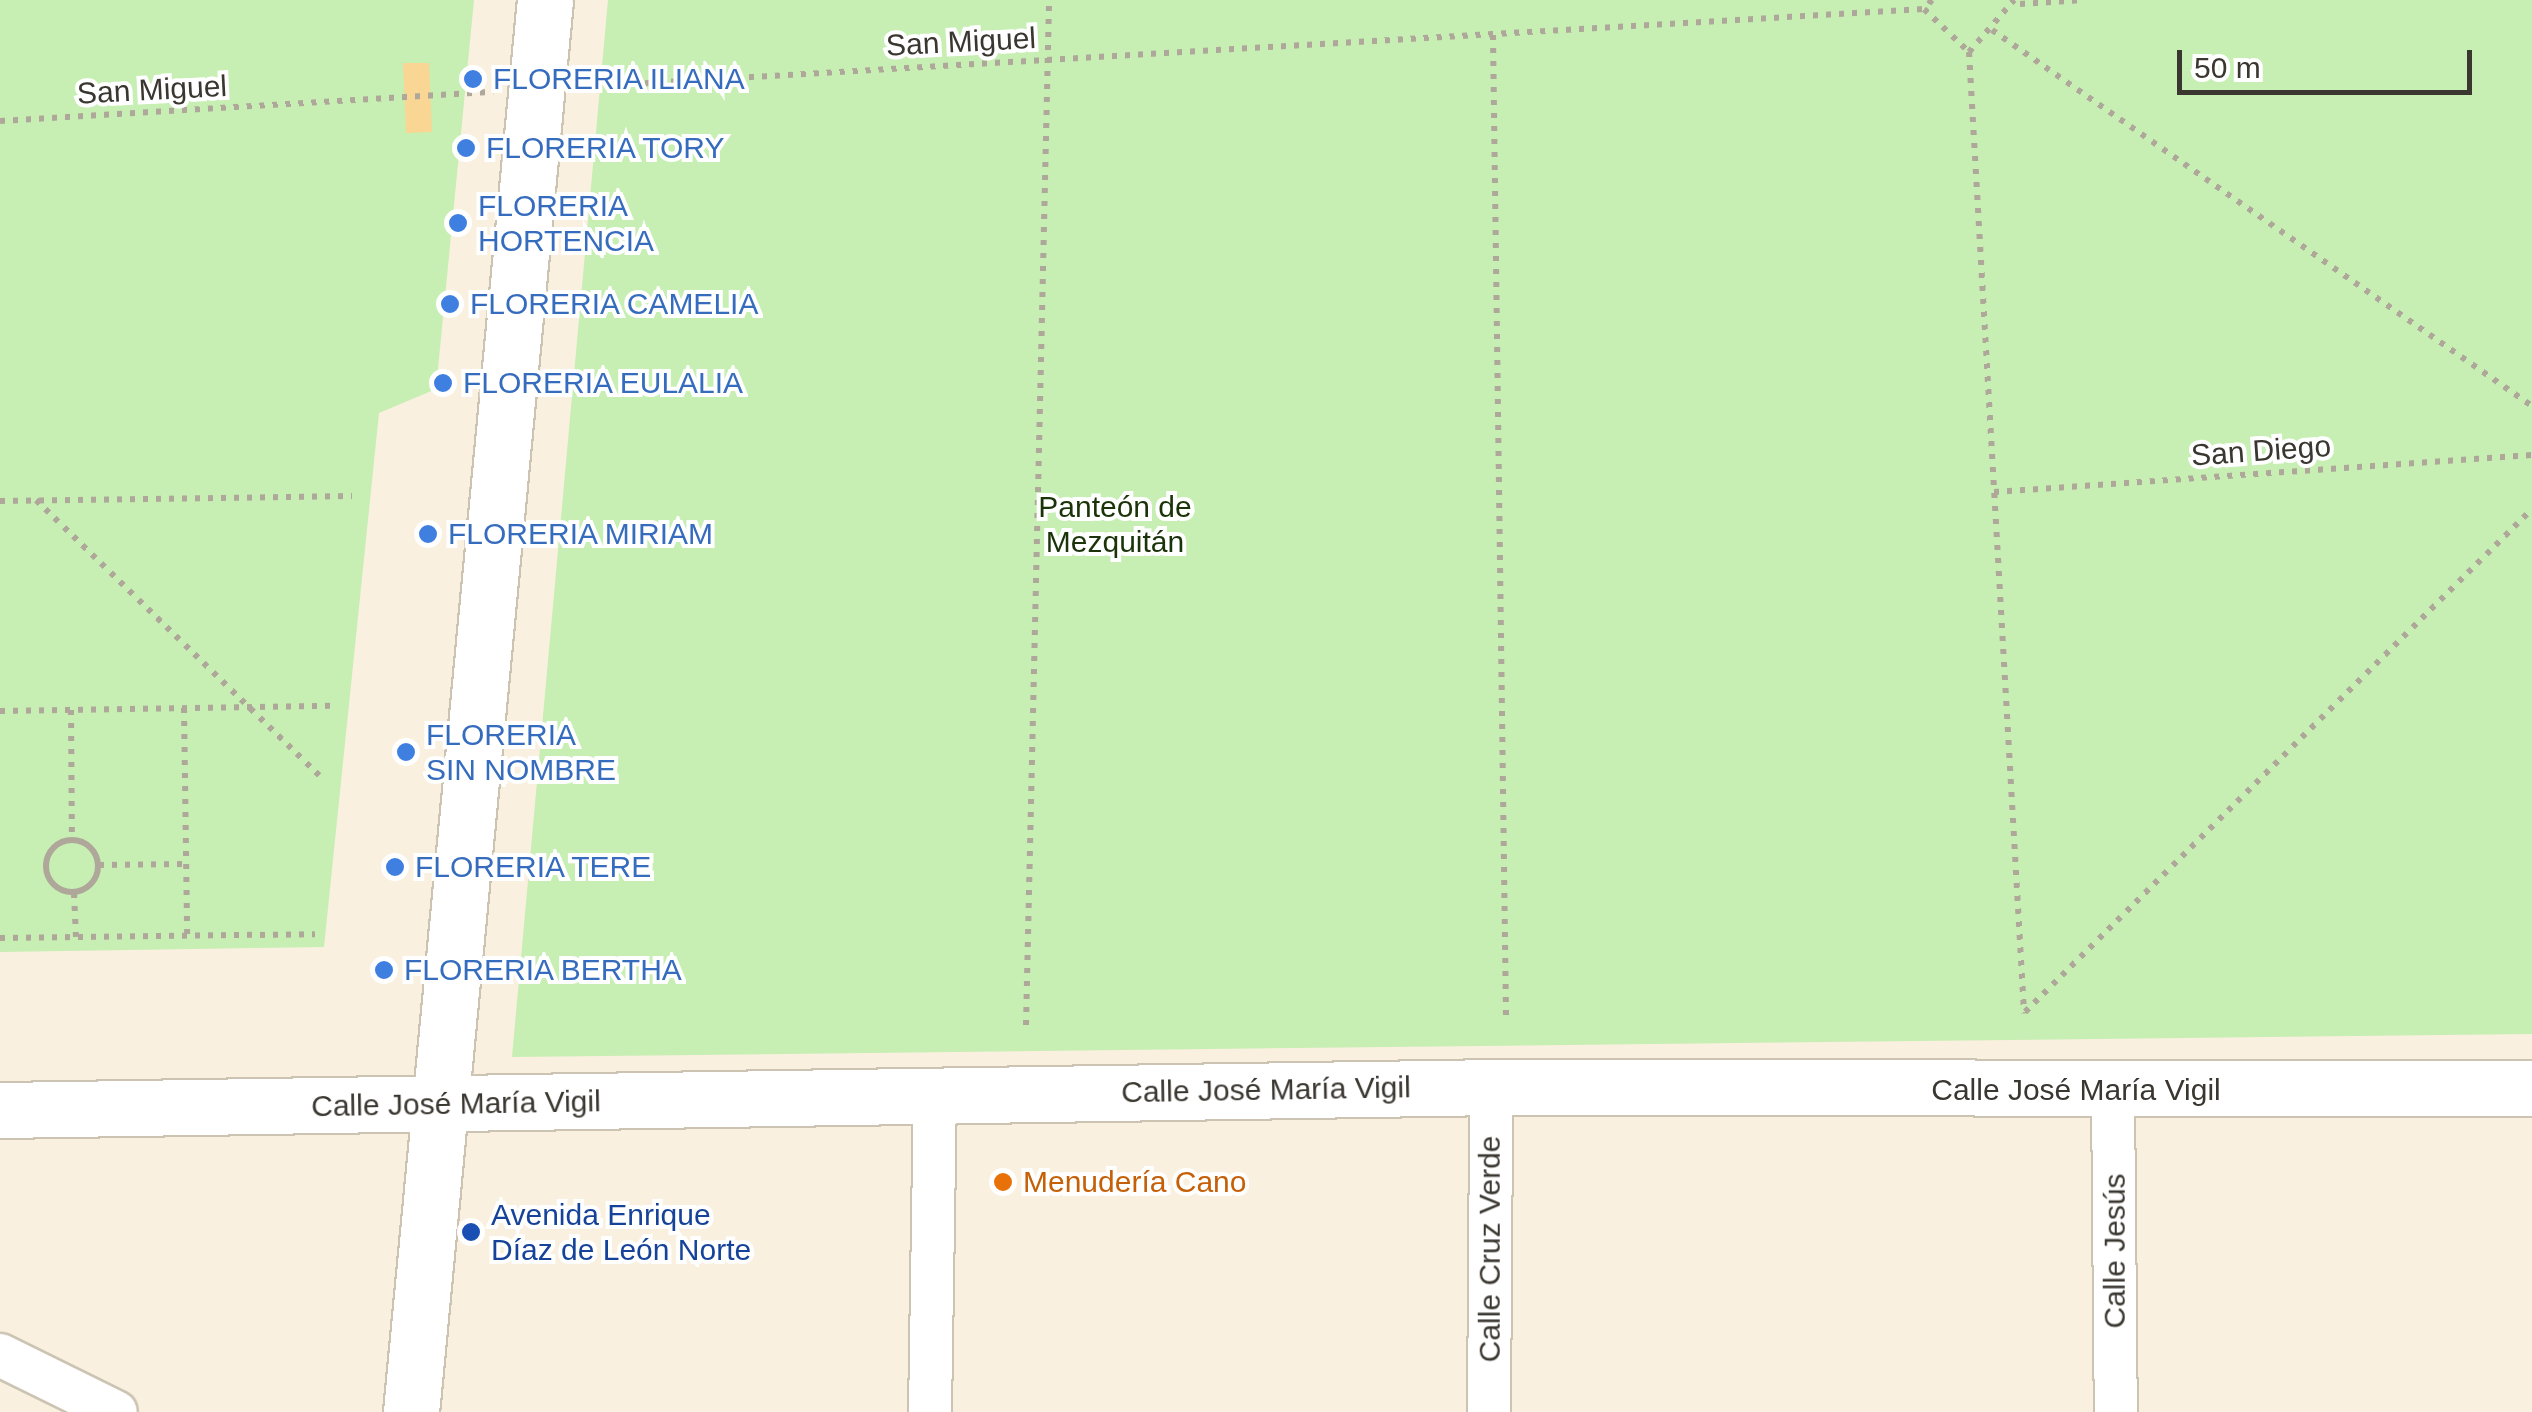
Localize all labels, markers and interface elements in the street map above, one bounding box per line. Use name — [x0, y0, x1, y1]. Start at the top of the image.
street label: San Miguel — [885, 20, 1037, 64]
scale bar — [2182, 30, 2477, 92]
text: 50 m — [2194, 51, 2261, 84]
place label: FLORERIA ILIANA — [493, 61, 746, 97]
street label: San Miguel — [76, 68, 228, 112]
marker: FLORERIA ILIANA — [462, 68, 484, 90]
place label: FLORERIA TORY — [486, 130, 727, 166]
marker: FLORERIA TORY — [455, 137, 477, 159]
place label: FLORERIA HORTENCIA — [478, 188, 654, 258]
marker: FLORERIA HORTENCIA — [447, 212, 469, 234]
place label: FLORERIA CAMELIA — [470, 286, 760, 322]
marker: FLORERIA CAMELIA — [439, 293, 461, 315]
place label: FLORERIA EULALIA — [463, 365, 745, 401]
marker: FLORERIA EULALIA — [432, 372, 454, 394]
street label: San Diego — [2190, 428, 2332, 474]
park label: Panteón de Mezquitán — [1038, 489, 1192, 560]
place label: FLORERIA MIRIAM — [448, 516, 715, 552]
marker: FLORERIA MIRIAM — [417, 523, 439, 545]
place label: FLORERIA SIN NOMBRE — [426, 717, 616, 788]
marker: FLORERIA SIN NOMBRE — [395, 741, 417, 763]
place label: FLORERIA TERE — [415, 849, 653, 885]
marker: FLORERIA TERE — [384, 856, 406, 878]
place label: FLORERIA BERTHA — [404, 952, 684, 988]
marker: FLORERIA BERTHA — [373, 959, 395, 981]
street label: Calle José María Vigil — [1121, 1069, 1411, 1111]
street label: Calle José María Vigil — [1931, 1072, 2221, 1108]
street label: Calle José María Vigil — [311, 1083, 601, 1125]
street label: Calle Cruz Verde — [1472, 1136, 1508, 1362]
place label: Menudería Cano — [1023, 1164, 1246, 1200]
marker: Menudería Cano — [992, 1171, 1014, 1193]
street label: Calle Jesús — [2097, 1173, 2133, 1329]
place label: Avenida Enrique Díaz de León Norte — [491, 1197, 751, 1268]
marker: Avenida Enrique Díaz de León Norte — [460, 1221, 482, 1243]

